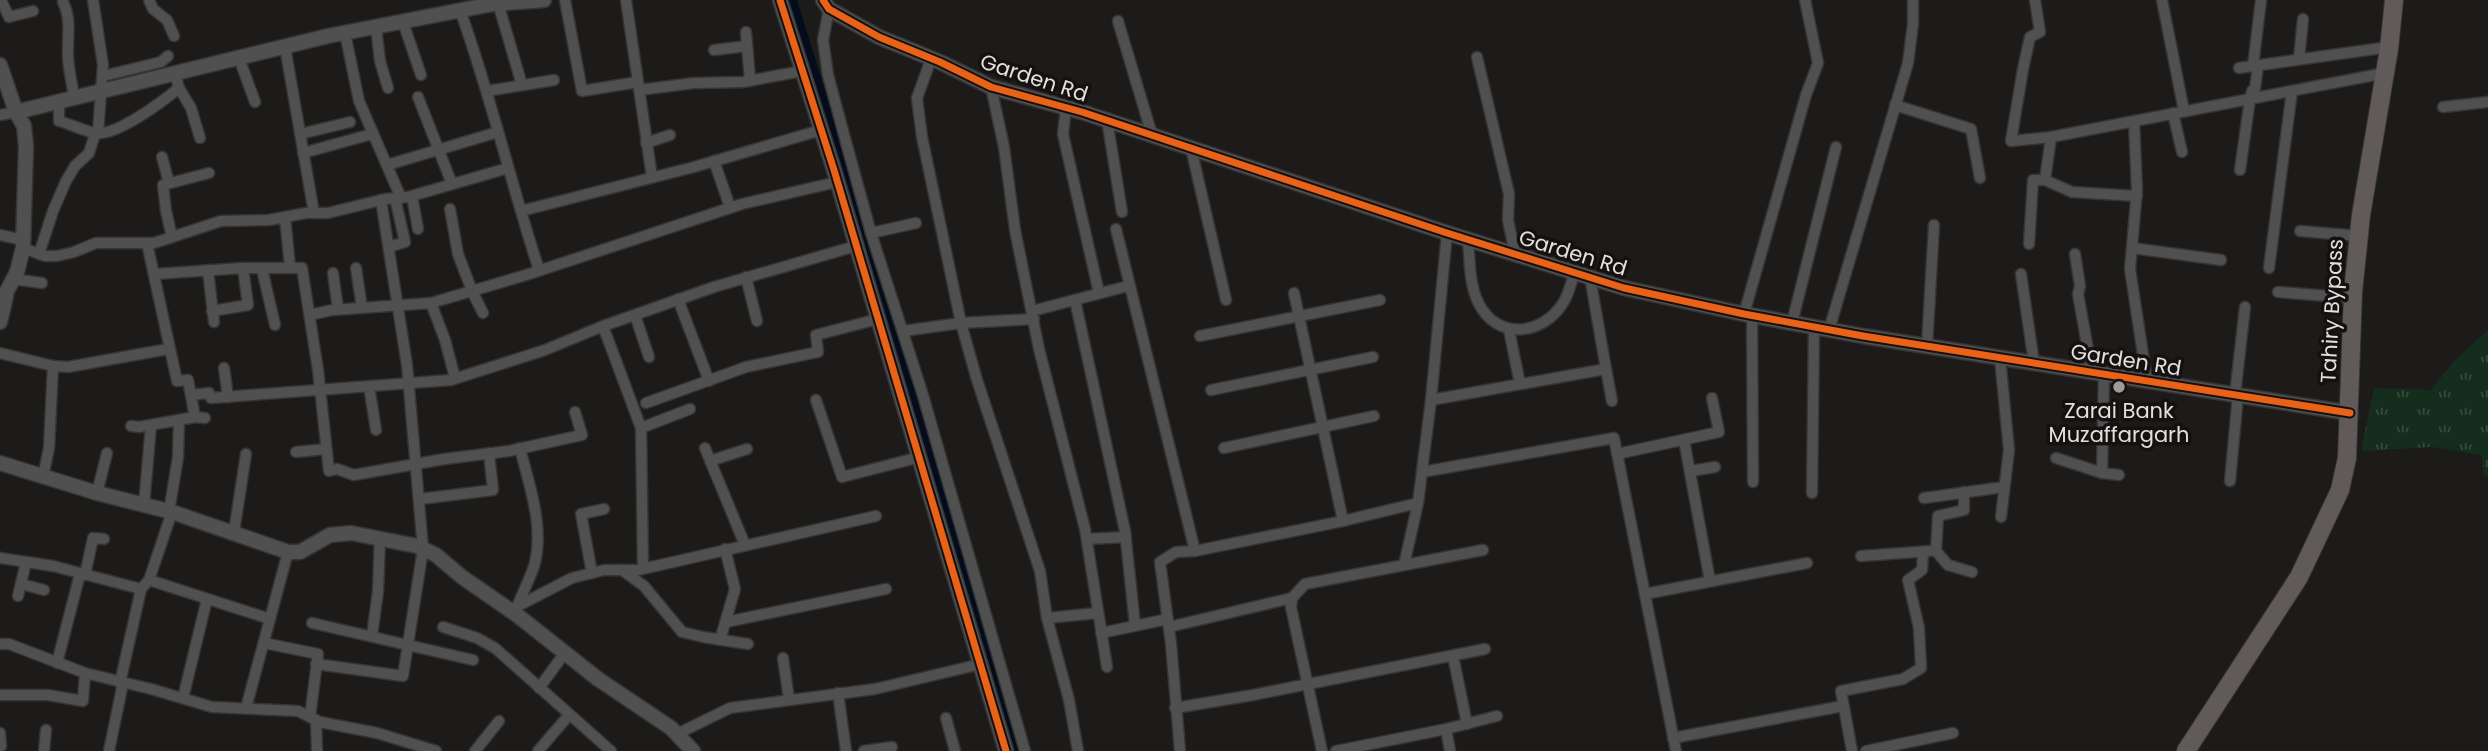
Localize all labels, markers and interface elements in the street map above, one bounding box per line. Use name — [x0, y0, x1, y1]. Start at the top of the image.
street label: Garden Rd — [977, 46, 1092, 109]
street label: Garden Rd — [1516, 222, 1631, 283]
street label: Tahiry Bypass — [2313, 238, 2350, 384]
street label: Garden Rd — [2069, 336, 2183, 383]
marker: Zarai Bank Muzaffargarh — [2111, 379, 2127, 395]
place label: Zarai Bank Muzaffargarh — [2049, 396, 2189, 449]

